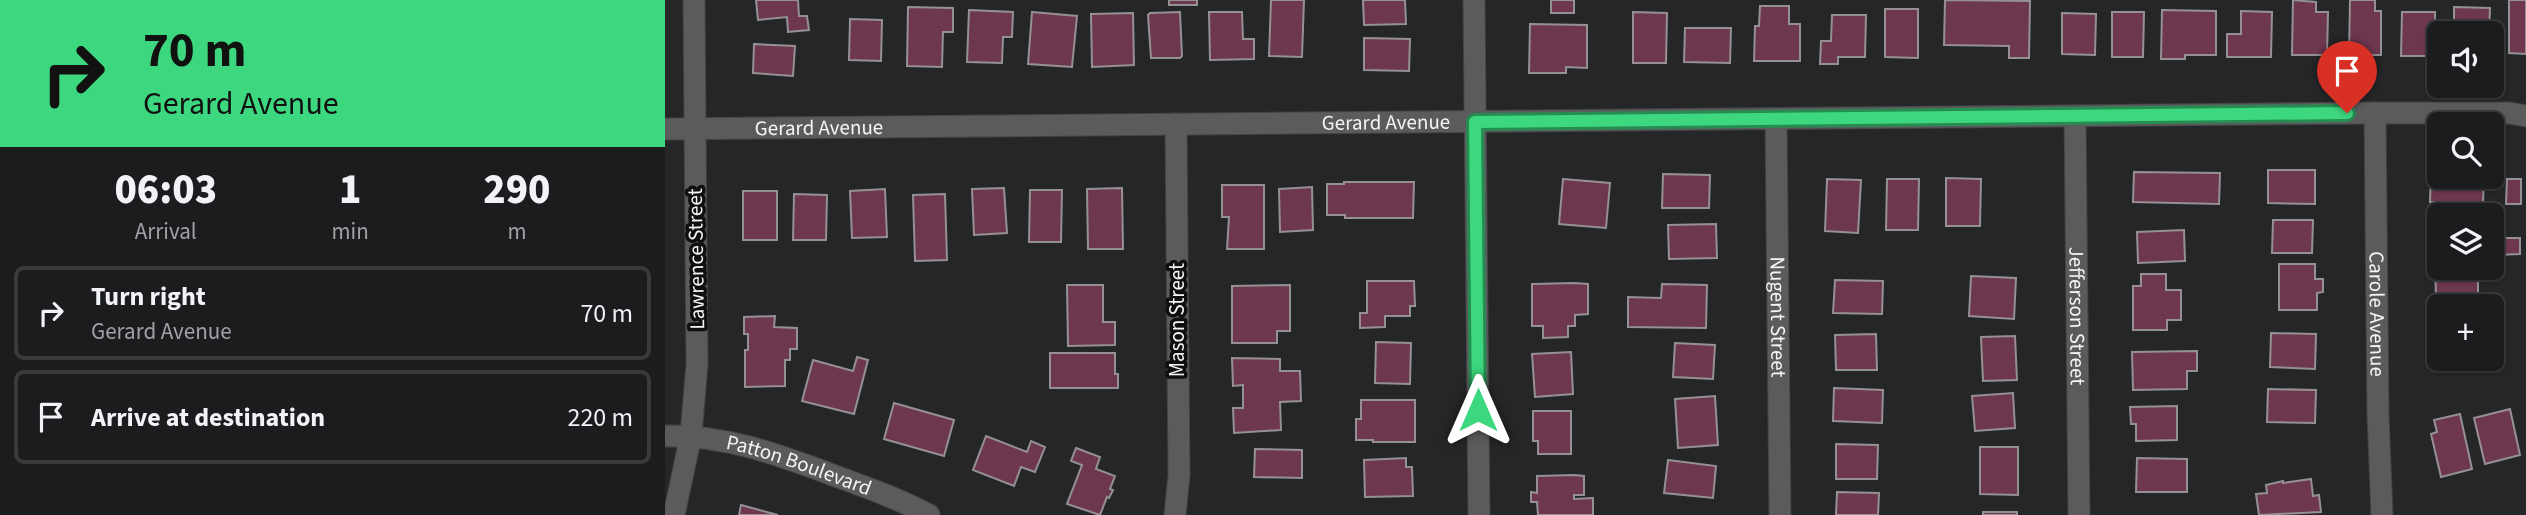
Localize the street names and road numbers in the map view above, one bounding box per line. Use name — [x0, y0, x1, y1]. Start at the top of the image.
street label: Gerard Avenue — [1322, 107, 1450, 138]
street label: Gerard Avenue — [755, 112, 883, 143]
street label: Lawrence Street — [680, 188, 712, 330]
street label: Jefferson Street — [2061, 247, 2093, 385]
street label: Carole Avenue — [2361, 251, 2393, 377]
street label: Nugent Street — [1762, 256, 1794, 378]
street label: Mason Street — [1162, 263, 1192, 377]
street label: Patton Boulevard — [724, 427, 876, 503]

